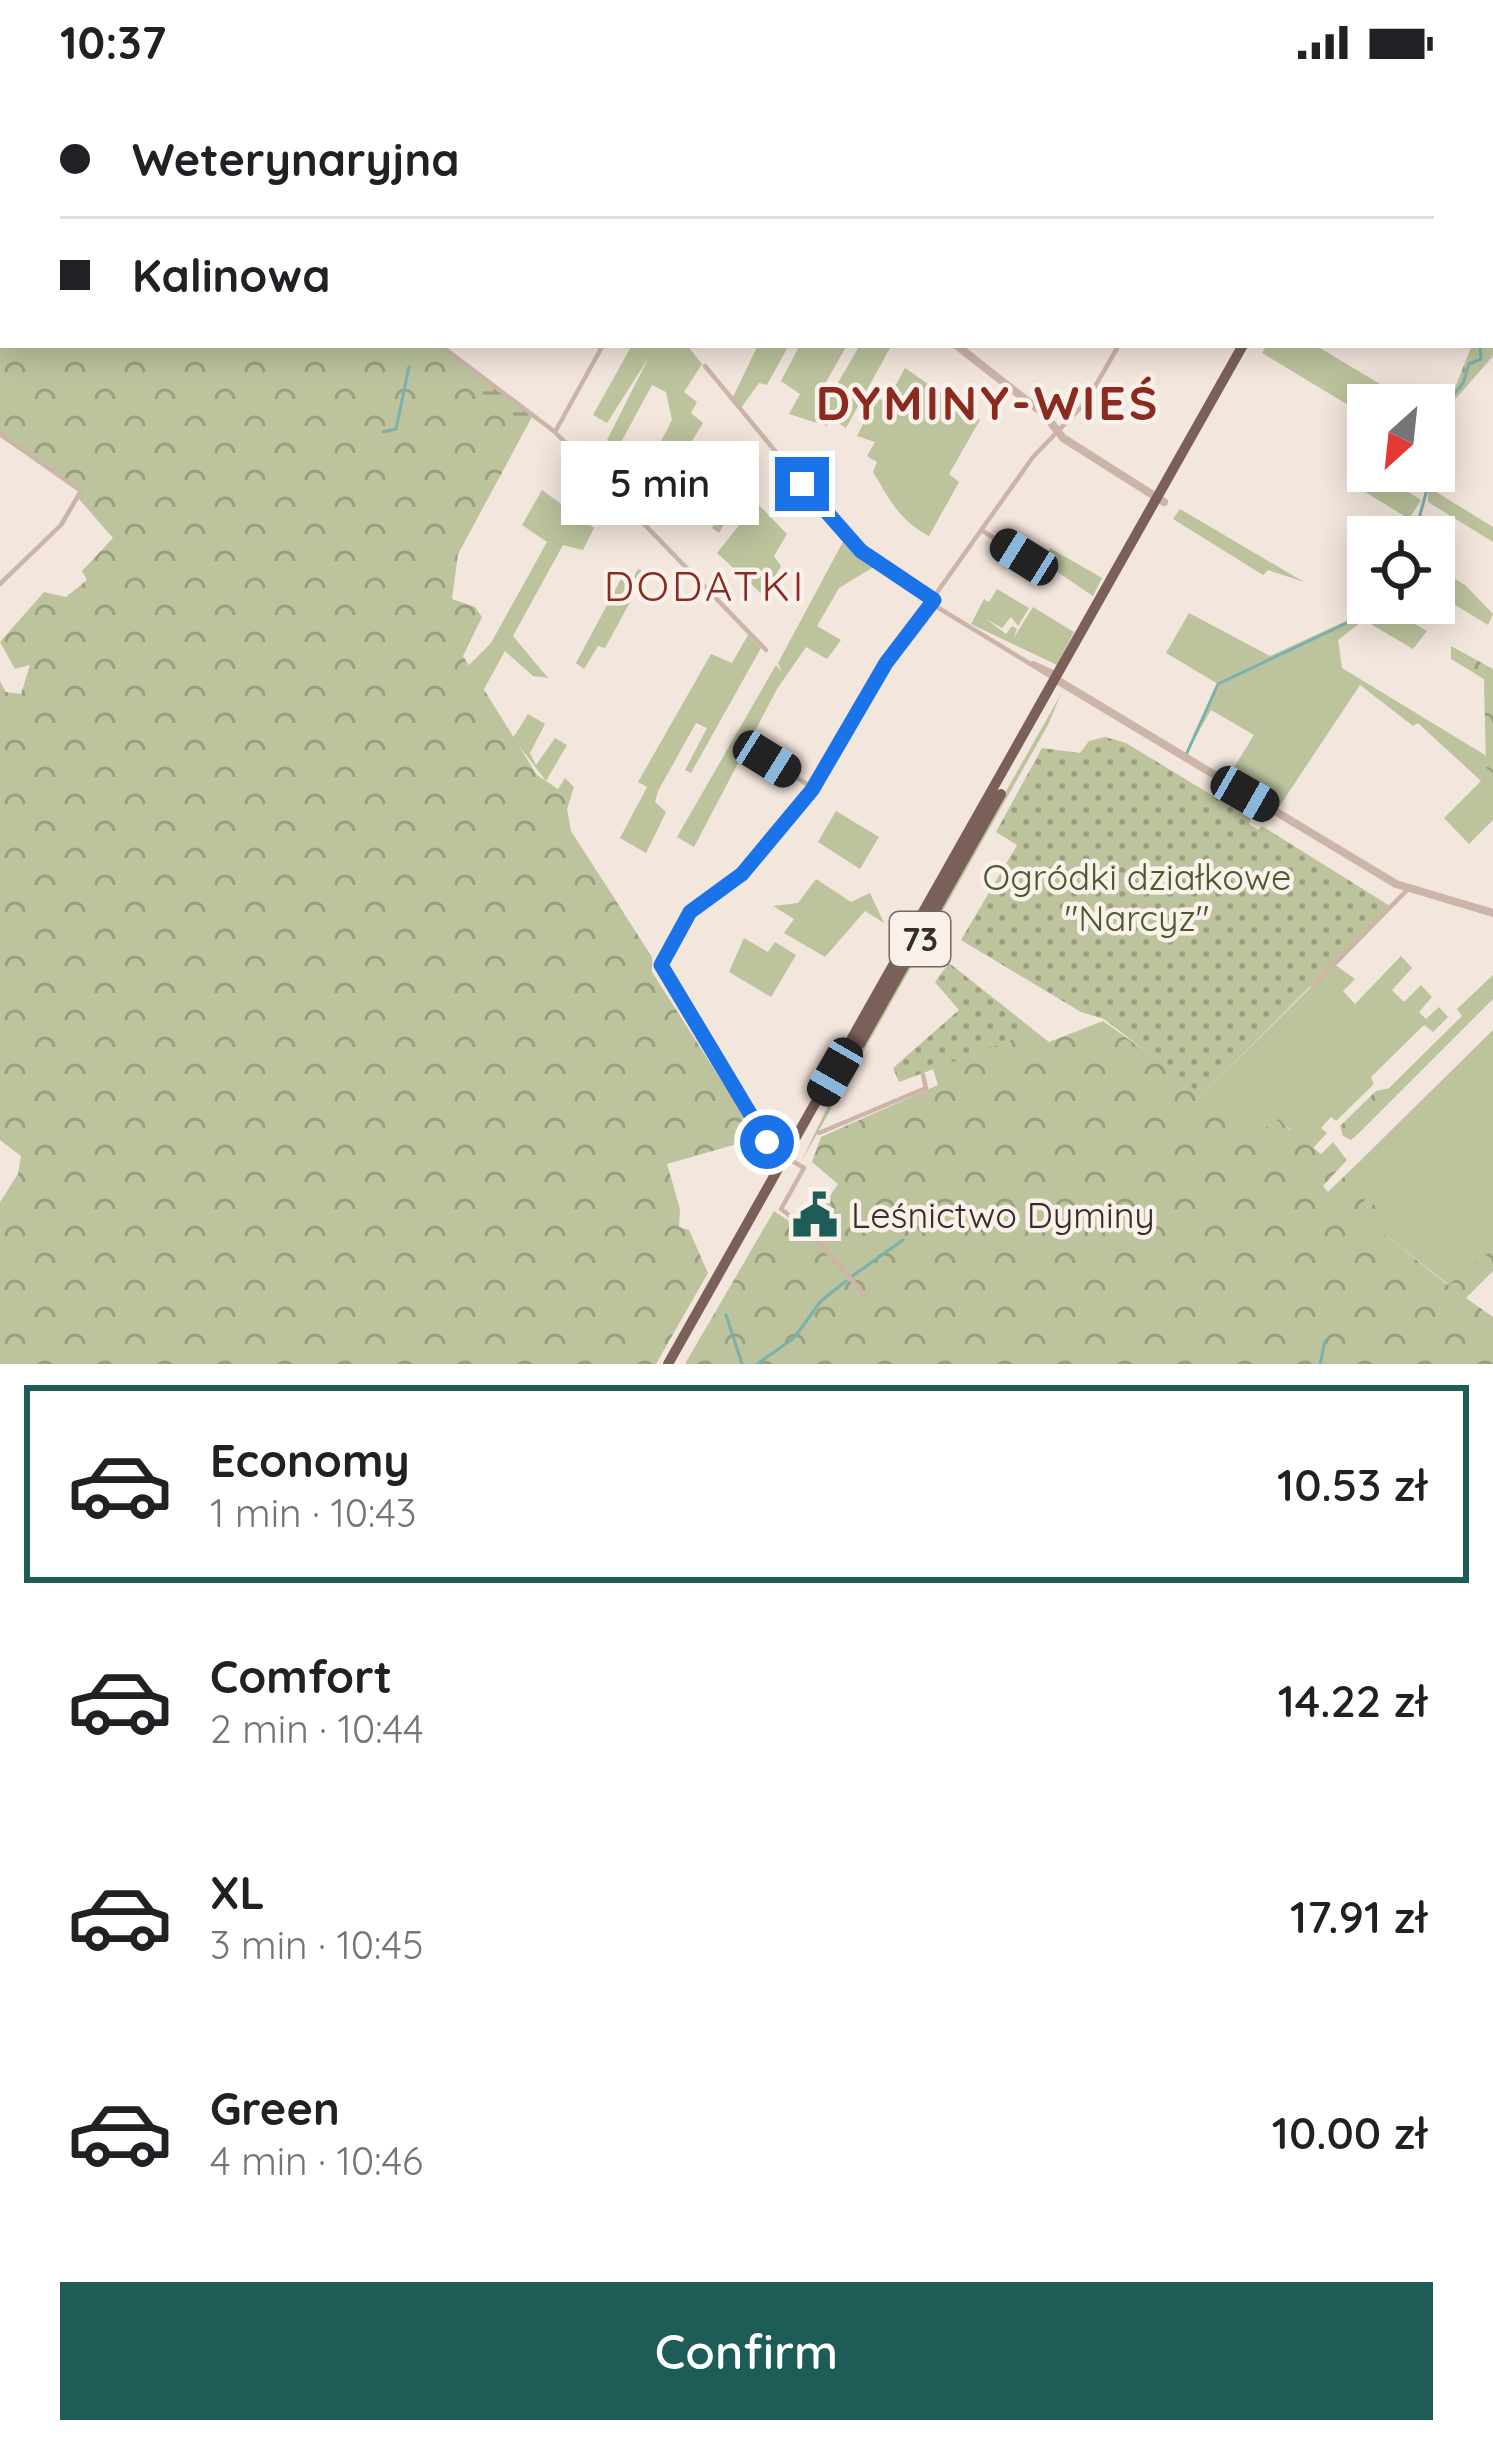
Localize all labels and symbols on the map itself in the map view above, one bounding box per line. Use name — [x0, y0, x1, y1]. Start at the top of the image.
district label: DYMINY-WIEŚ — [816, 372, 1160, 432]
north arrow — [1347, 384, 1455, 492]
callout: 5 min — [562, 442, 760, 526]
route end — [775, 457, 829, 511]
car — [984, 523, 1064, 591]
district label: DODATKI — [604, 559, 806, 612]
car — [727, 725, 807, 793]
car — [1205, 760, 1285, 828]
park label: Ogródki działkowe "Narcyz" — [983, 854, 1291, 940]
road number: 73 — [890, 912, 950, 966]
car — [801, 1032, 869, 1112]
route start — [740, 1115, 794, 1169]
public building icon: Leśnictwo Dyminy — [790, 1190, 840, 1240]
place label: Leśnictwo Dyminy — [851, 1192, 1155, 1237]

